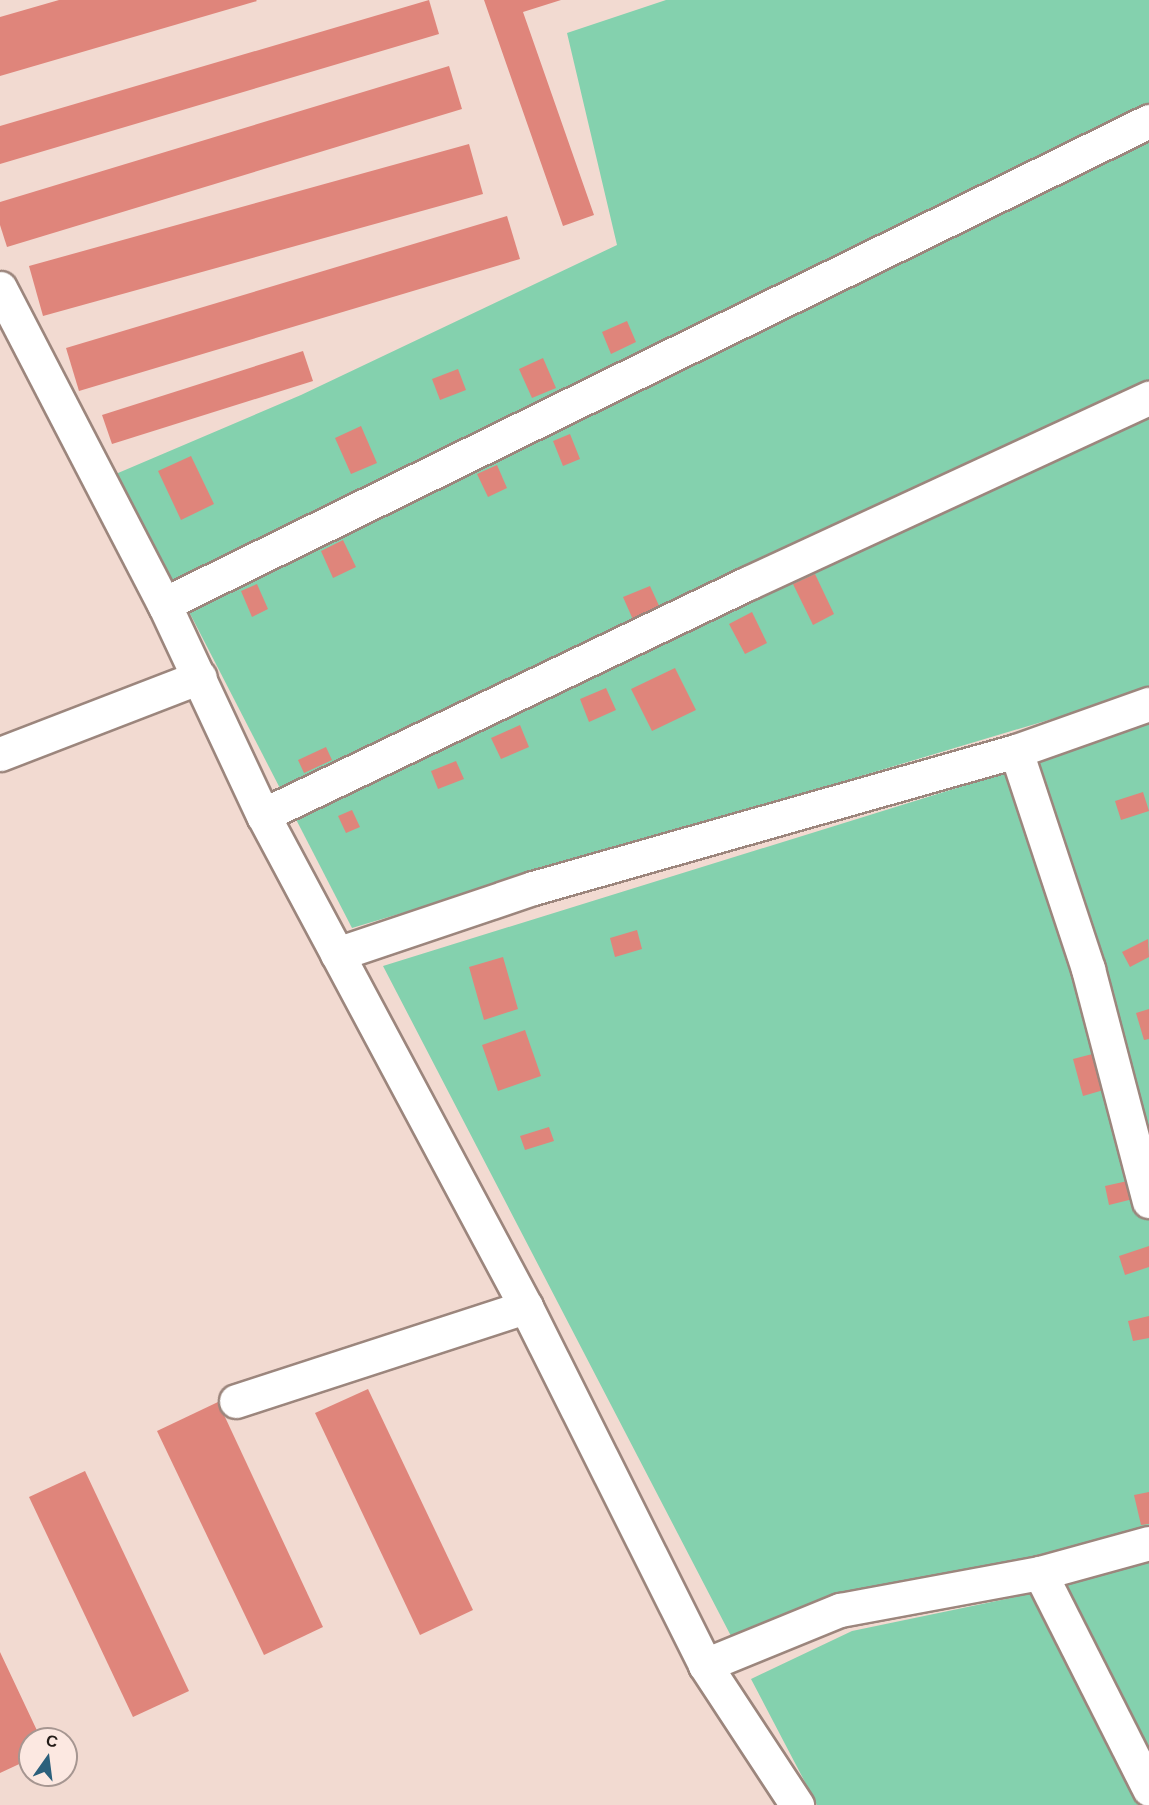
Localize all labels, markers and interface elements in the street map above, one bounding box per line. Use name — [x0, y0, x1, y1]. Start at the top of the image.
north arrow — [18, 1727, 78, 1787]
text: С — [44, 1731, 60, 1751]

